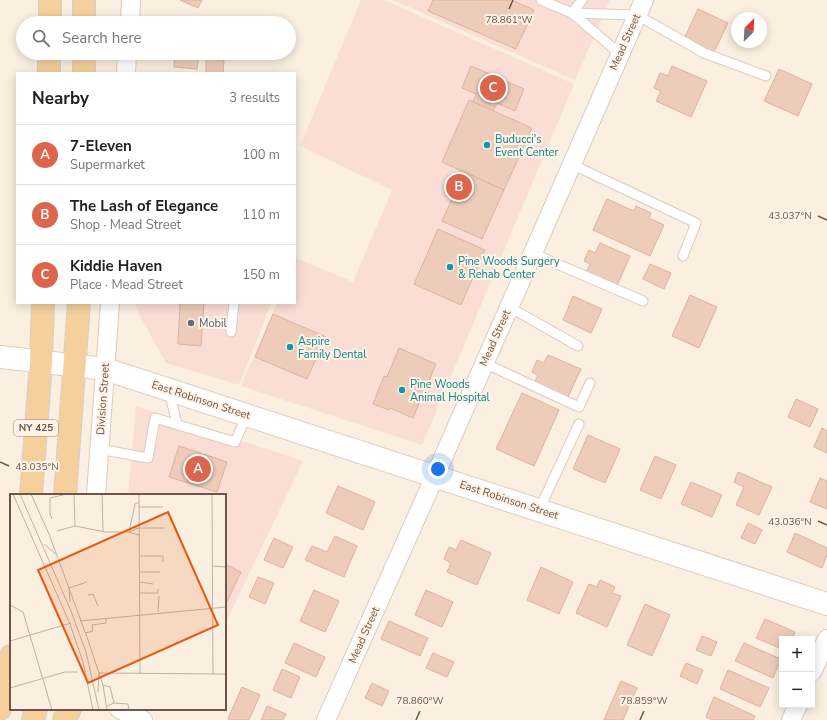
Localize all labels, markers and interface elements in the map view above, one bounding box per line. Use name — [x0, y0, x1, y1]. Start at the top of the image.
street label: Mead Street — [606, 11, 644, 73]
north arrow — [731, 12, 767, 48]
text: 78.861°W — [485, 13, 533, 27]
search box — [16, 16, 296, 60]
icon: search — [30, 27, 52, 49]
text: Search here — [62, 28, 142, 48]
pin: C — [480, 73, 506, 103]
text: Nearby — [32, 87, 89, 110]
text: 3 results — [229, 89, 280, 107]
place label: Buducci's Event Center — [495, 132, 558, 160]
text: 7-Eleven — [70, 136, 132, 156]
marker: Buducci's Event Center — [482, 140, 492, 150]
text: A — [40, 146, 50, 164]
text: 100 m — [242, 146, 280, 164]
text: Supermarket — [70, 156, 145, 174]
pin: B — [446, 172, 472, 202]
text: The Lash of Elegance — [70, 196, 218, 216]
text: B — [41, 206, 49, 224]
text: 110 m — [242, 206, 280, 224]
text: 43.037°N — [768, 209, 812, 223]
text: Shop · Mead Street — [70, 216, 181, 234]
place label: Pine Woods Surgery & Rehab Center — [458, 254, 560, 282]
text: Kiddie Haven — [70, 256, 162, 276]
marker: Pine Woods Surgery & Rehab Center — [445, 262, 455, 272]
text: C — [41, 266, 49, 284]
text: 150 m — [242, 266, 280, 284]
text: Place · Mead Street — [70, 276, 183, 294]
street label: Mead Street — [476, 307, 514, 369]
place label: Mobil — [199, 316, 227, 331]
marker: Mobil — [186, 318, 196, 328]
place label: Aspire Family Dental — [298, 334, 367, 362]
marker: Aspire Family Dental — [285, 342, 295, 352]
street label: Division Street — [93, 362, 113, 435]
street label: East Robinson Street — [150, 377, 252, 423]
place label: Pine Woods Animal Hospital — [410, 377, 491, 405]
marker: Pine Woods Animal Hospital — [397, 385, 407, 395]
road number: NY 425 — [14, 420, 58, 436]
pin: A — [185, 454, 211, 484]
your location — [428, 459, 448, 479]
text: 43.035°N — [15, 460, 59, 474]
street label: East Robinson Street — [458, 477, 560, 523]
inset map — [10, 494, 226, 710]
text: 43.036°N — [768, 515, 812, 529]
street label: Mead Street — [345, 604, 383, 666]
map controls — [779, 636, 815, 708]
button: + — [779, 636, 815, 672]
button: − — [779, 672, 815, 708]
text: 78.860°W — [396, 694, 444, 708]
text: 78.859°W — [620, 694, 668, 708]

